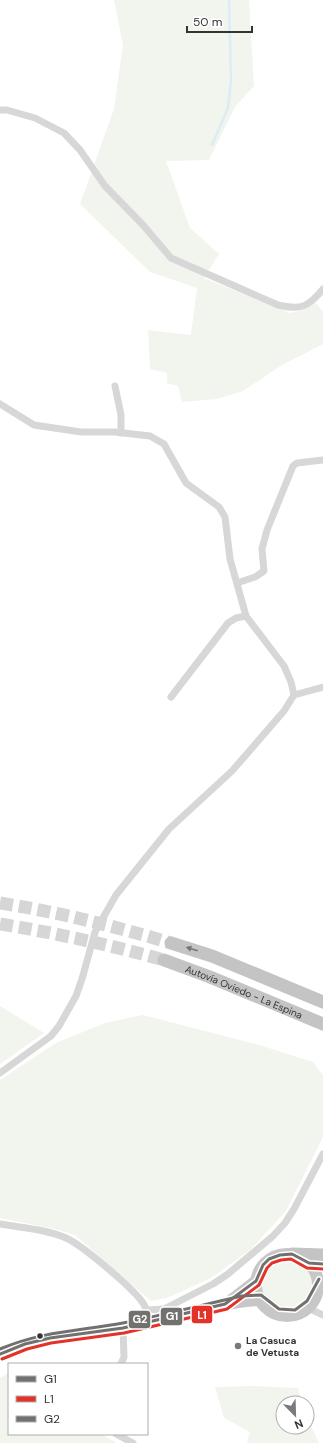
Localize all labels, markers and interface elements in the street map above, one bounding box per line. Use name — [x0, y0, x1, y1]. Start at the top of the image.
scale bar — [187, 8, 252, 34]
text: 50 m — [193, 14, 222, 30]
one-way arrow — [185, 946, 197, 952]
street label: Autovía Oviedo - La Espina — [184, 962, 305, 1021]
line badge: L1 — [191, 1305, 213, 1324]
line badge: G1 — [160, 1307, 183, 1326]
text: L1 — [197, 1308, 207, 1322]
text: G1 — [166, 1309, 178, 1323]
line badge: G2 — [128, 1310, 151, 1329]
text: G2 — [133, 1312, 147, 1326]
unlabelled marker — [35, 1331, 45, 1341]
place label: La Casuca de Vetusta — [246, 1334, 299, 1359]
marker: La Casuca de Vetusta — [233, 1341, 243, 1351]
legend — [8, 1363, 148, 1435]
text: G1 — [44, 1371, 57, 1387]
text: L1 — [44, 1391, 54, 1407]
north arrow — [275, 1395, 315, 1435]
text: G2 — [44, 1411, 60, 1427]
text: N — [292, 1416, 305, 1432]

